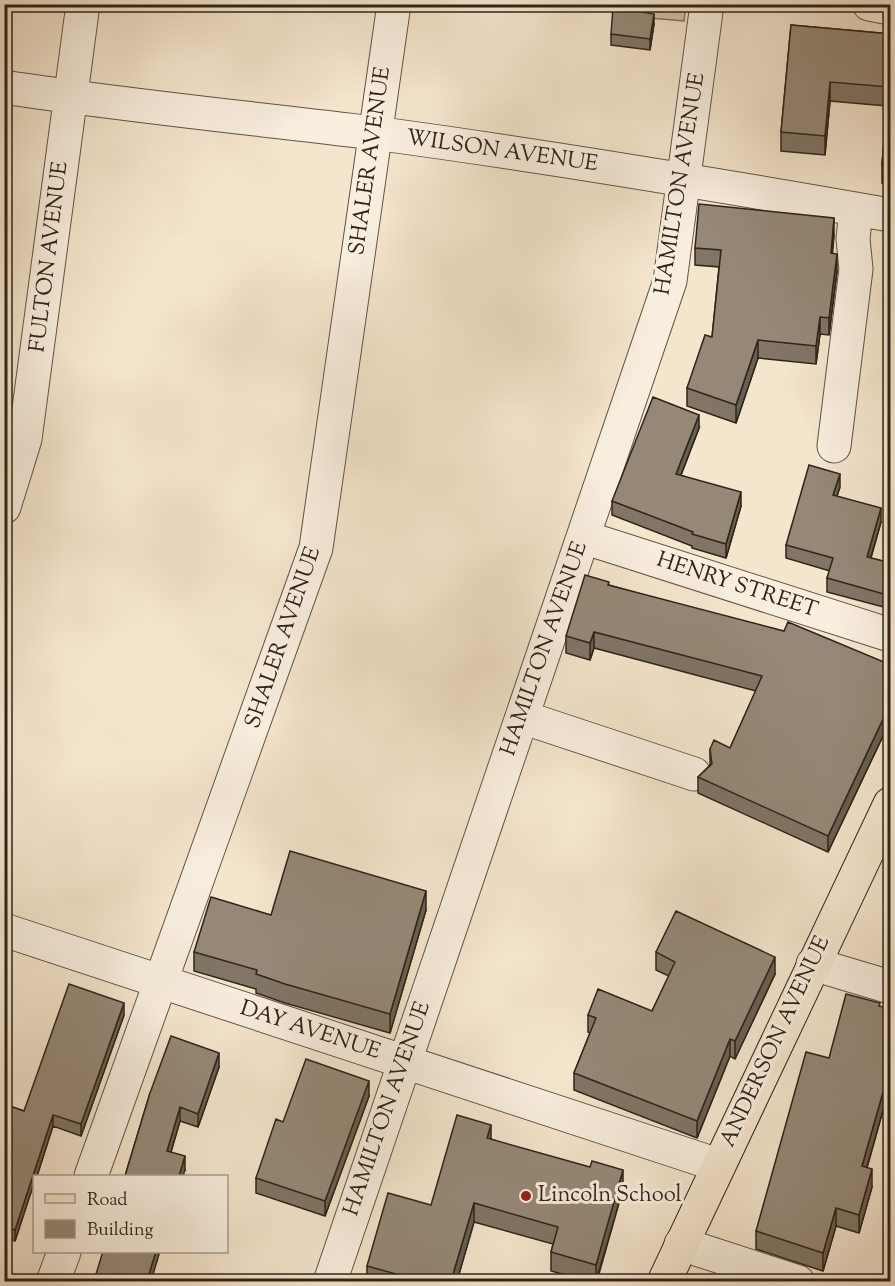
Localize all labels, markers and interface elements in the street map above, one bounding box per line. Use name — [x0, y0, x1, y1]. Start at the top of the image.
street label: SHALER AVENUE — [342, 65, 400, 257]
street label: HAMILTON AVENUE — [648, 70, 714, 298]
street label: WILSON AVENUE — [404, 123, 600, 181]
street label: FULTON AVENUE — [22, 160, 78, 354]
street label: HAMILTON AVENUE — [493, 538, 597, 760]
street label: SHALER AVENUE — [238, 543, 330, 733]
street label: HENRY STREET — [652, 545, 822, 627]
street label: ANDERSON AVENUE — [713, 931, 839, 1153]
street label: DAY AVENUE — [236, 993, 384, 1069]
street label: HAMILTON AVENUE — [336, 998, 440, 1220]
legend — [33, 1175, 228, 1253]
place label: Lincoln School — [538, 1180, 682, 1212]
text: Road — [87, 1188, 127, 1214]
marker: Lincoln School — [519, 1189, 533, 1203]
text: Building — [87, 1218, 153, 1244]

